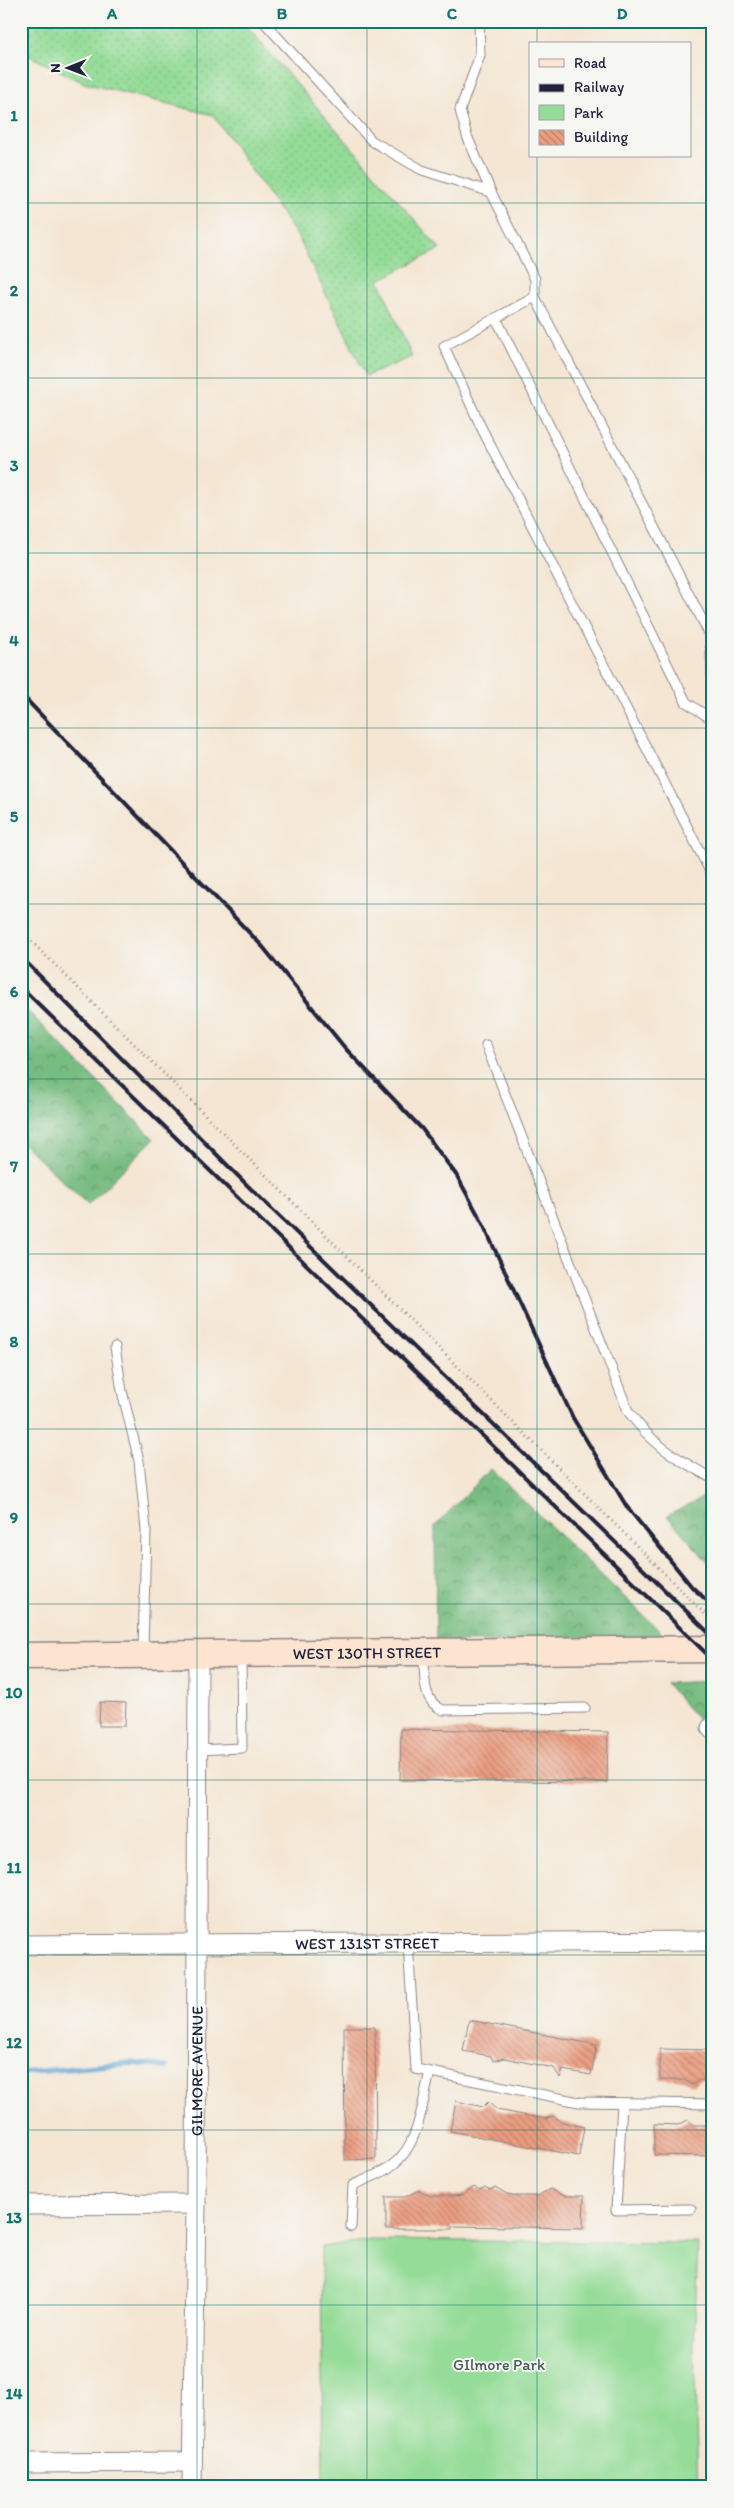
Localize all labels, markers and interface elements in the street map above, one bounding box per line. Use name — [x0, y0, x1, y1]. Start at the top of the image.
text: A — [106, 4, 118, 23]
text: B — [277, 4, 288, 23]
text: C — [447, 4, 458, 23]
text: D — [617, 4, 628, 23]
north arrow — [42, 42, 92, 92]
legend — [529, 42, 692, 158]
text: Road — [574, 54, 607, 72]
text: N — [47, 63, 64, 73]
text: Railway — [574, 78, 624, 96]
text: Park — [574, 104, 604, 122]
text: 1 — [10, 106, 18, 125]
text: Building — [574, 128, 628, 146]
text: 2 — [10, 281, 19, 300]
text: 3 — [10, 456, 19, 475]
text: 4 — [9, 631, 19, 650]
text: 5 — [10, 807, 19, 826]
text: 6 — [10, 982, 19, 1001]
text: 7 — [9, 1157, 18, 1176]
text: 8 — [10, 1332, 19, 1351]
text: 9 — [10, 1508, 18, 1527]
street label: WEST 130TH STREET — [293, 1643, 441, 1663]
text: 10 — [5, 1683, 23, 1702]
text: 11 — [7, 1858, 22, 1877]
street label: WEST 131ST STREET — [295, 1934, 439, 1953]
street label: GILMORE AVENUE — [187, 2006, 207, 2136]
text: 12 — [6, 2033, 23, 2052]
text: 13 — [6, 2208, 22, 2227]
park label: GIlmore Park — [453, 2355, 545, 2374]
text: 14 — [5, 2384, 23, 2403]

